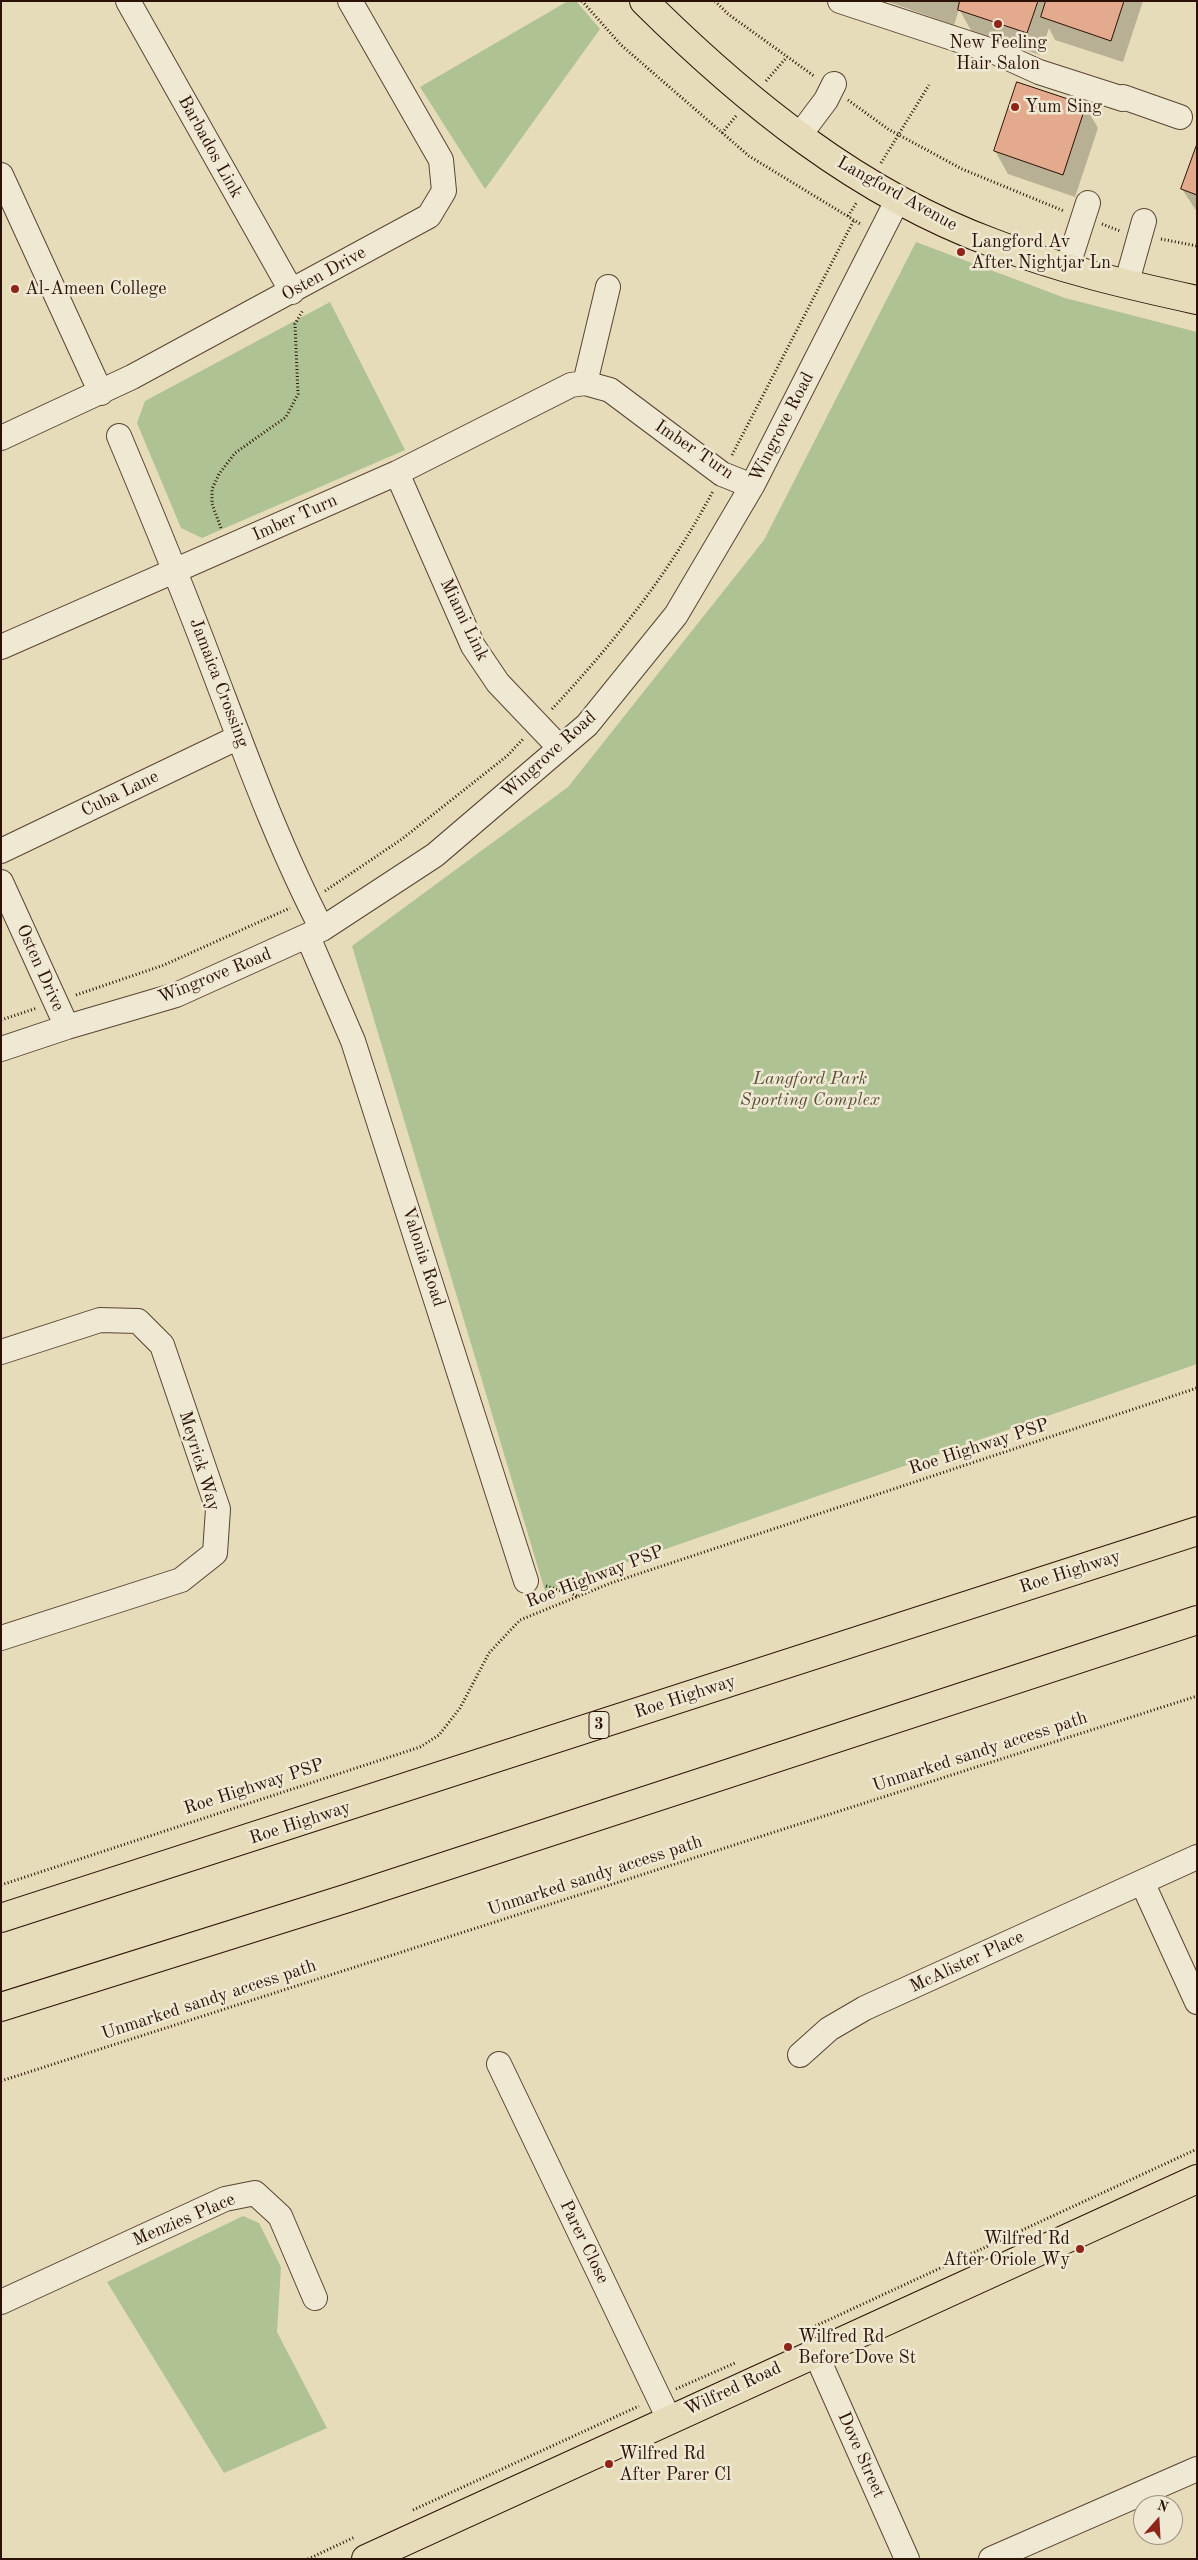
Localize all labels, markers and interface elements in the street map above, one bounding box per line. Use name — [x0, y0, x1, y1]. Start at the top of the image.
marker: New Feeling Hair Salon — [992, 18, 1004, 30]
place label: New Feeling Hair Salon — [949, 32, 1047, 74]
street label: Barbados Link — [173, 92, 247, 202]
place label: Yum Sing — [1025, 96, 1102, 118]
marker: Yum Sing — [1009, 101, 1021, 113]
street label: Langford Avenue — [833, 152, 961, 236]
place label: Langford Av After Nightjar Ln — [971, 231, 1111, 274]
street label: Osten Drive — [278, 242, 370, 306]
marker: Langford Av After Nightjar Ln — [955, 246, 967, 258]
place label: Al-Ameen College — [25, 278, 167, 300]
marker: Al-Ameen College — [9, 283, 21, 295]
street label: Wingrove Road — [745, 368, 819, 486]
street label: Imber Turn — [650, 416, 738, 484]
street label: Imber Turn — [249, 490, 341, 546]
street label: Miami Link — [435, 575, 493, 665]
street label: Jamaica Crossing — [184, 615, 254, 751]
street label: Wingrove Road — [497, 707, 601, 803]
street label: Cuba Lane — [78, 766, 162, 822]
street label: Osten Drive — [11, 921, 69, 1015]
street label: Wingrove Road — [155, 943, 275, 1009]
park label: Langford Park Sporting Complex — [740, 1068, 880, 1110]
street label: Valonia Road — [397, 1204, 449, 1310]
street label: Meyrick Way — [174, 1408, 224, 1514]
street label: Roe Highway PSP — [906, 1414, 1052, 1480]
street label: Roe Highway PSP — [523, 1541, 667, 1613]
street label: Roe Highway — [1017, 1545, 1123, 1599]
street label: Roe Highway — [632, 1670, 738, 1724]
street label: Unmarked sandy access path — [870, 1707, 1090, 1797]
road number: 3 — [589, 1712, 609, 1738]
street label: Roe Highway PSP — [181, 1754, 327, 1820]
street label: Roe Highway — [247, 1796, 353, 1850]
street label: Unmarked sandy access path — [485, 1831, 705, 1921]
street label: McAlister Place — [907, 1926, 1027, 1998]
street label: Unmarked sandy access path — [99, 1955, 319, 2045]
street label: Menzies Place — [130, 2189, 238, 2251]
street label: Parer Close — [554, 2197, 614, 2287]
place label: Wilfred Rd After Oriole Wy — [943, 2228, 1070, 2270]
marker: Wilfred Rd After Oriole Wy — [1074, 2243, 1086, 2255]
place label: Wilfred Rd Before Dove St — [798, 2326, 916, 2368]
marker: Wilfred Rd Before Dove St — [782, 2341, 794, 2353]
street label: Wilfred Road — [681, 2357, 785, 2421]
street label: Dove Street — [832, 2409, 890, 2501]
place label: Wilfred Rd After Parer Cl — [619, 2443, 731, 2486]
marker: Wilfred Rd After Parer Cl — [603, 2458, 615, 2470]
north arrow — [1133, 2495, 1183, 2545]
text: N — [1155, 2498, 1170, 2515]

